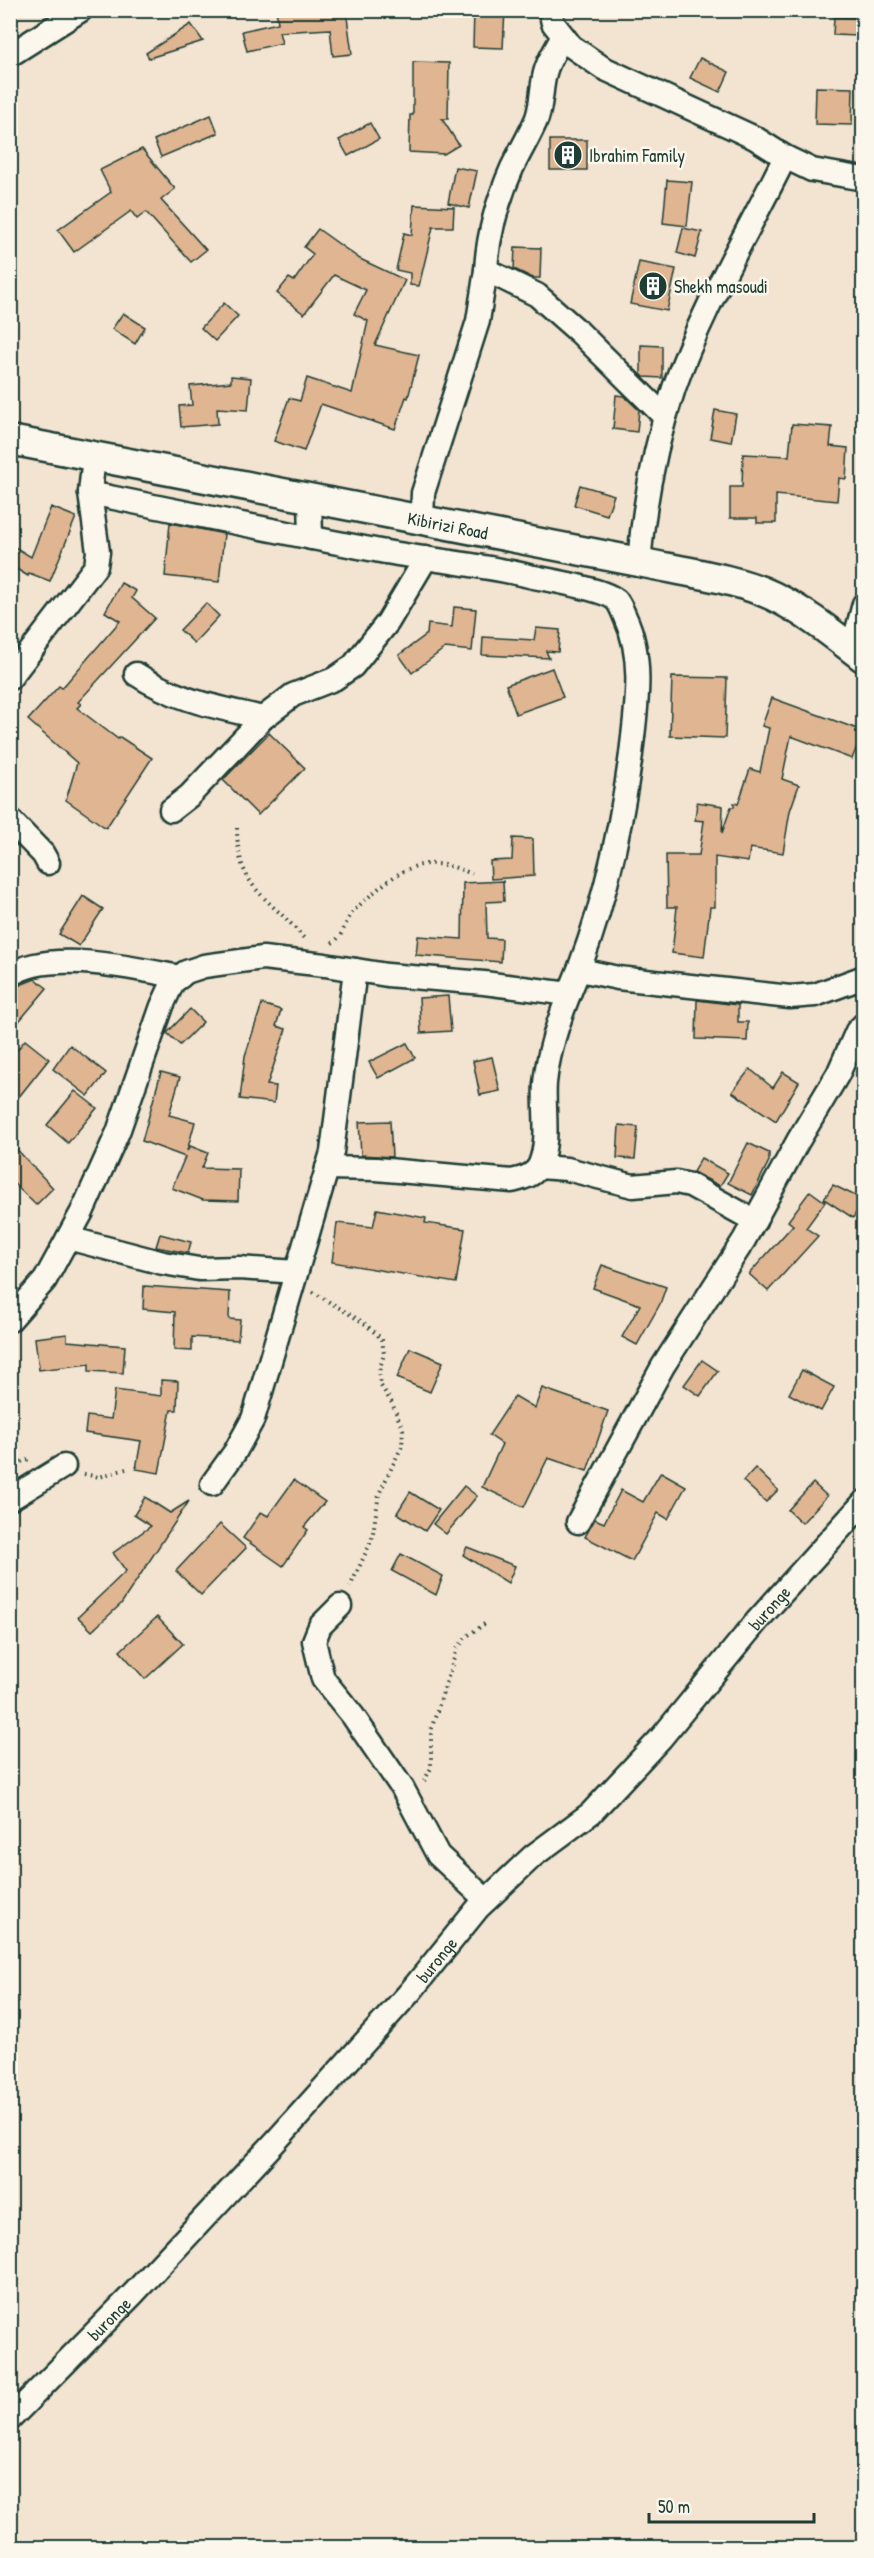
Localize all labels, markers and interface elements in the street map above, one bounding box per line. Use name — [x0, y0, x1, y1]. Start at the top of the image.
building icon: Ibrahim Family — [552, 139, 584, 171]
place label: Ibrahim Family — [589, 143, 685, 168]
building icon: Shekh masoudi — [637, 270, 669, 302]
place label: Shekh masoudi — [674, 274, 768, 299]
street label: Kibirizi Road — [406, 505, 490, 545]
street label: buronge — [742, 1580, 796, 1635]
street label: buronge — [410, 1931, 462, 1988]
street label: buronge — [82, 2291, 136, 2346]
scale bar — [649, 2486, 814, 2524]
text: 50 m — [658, 2494, 690, 2519]

